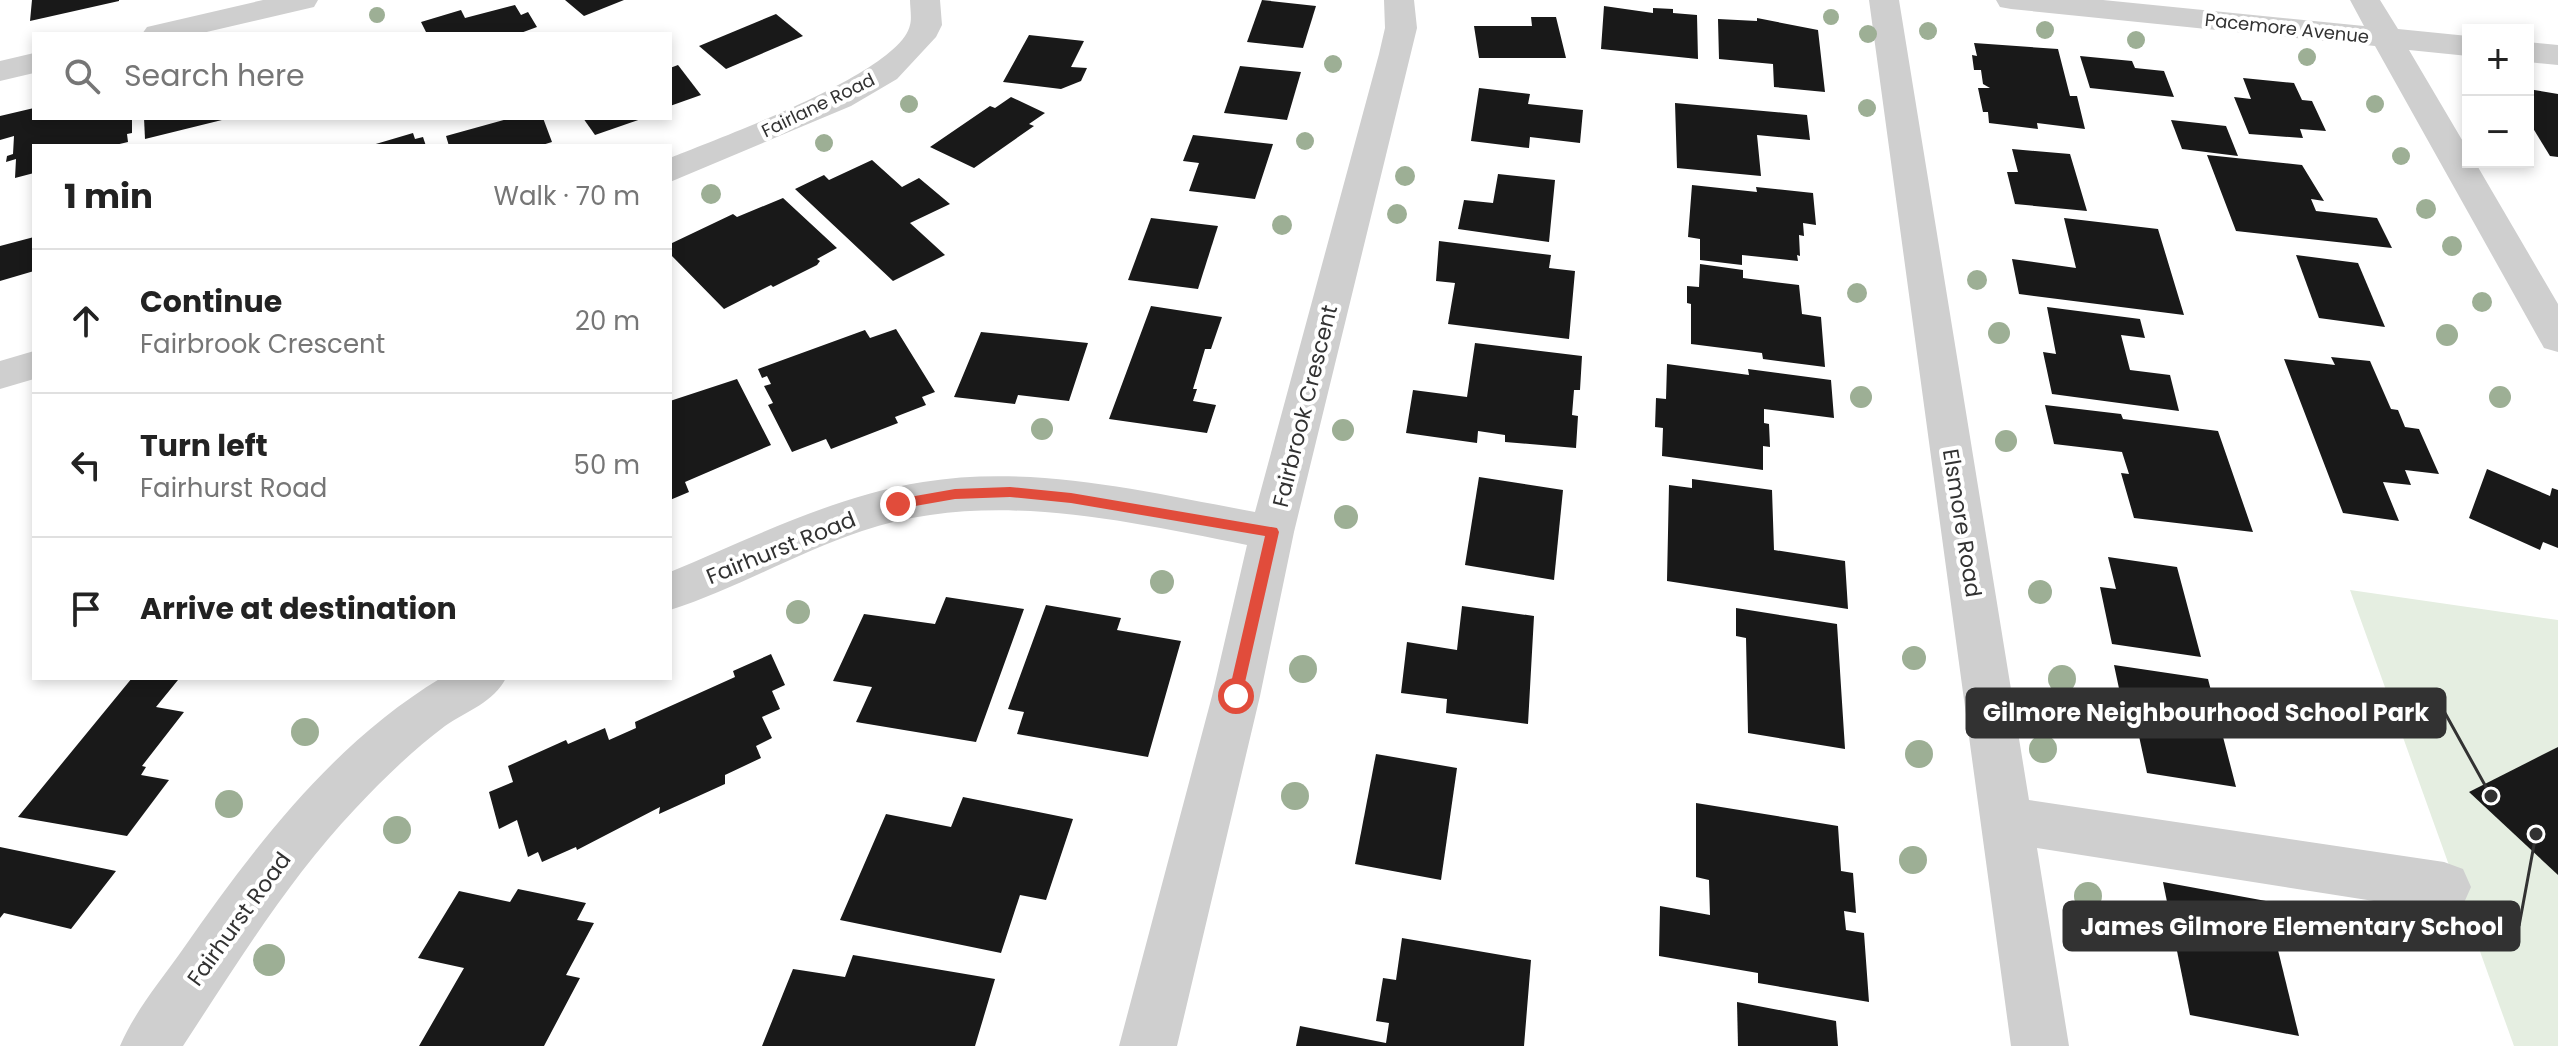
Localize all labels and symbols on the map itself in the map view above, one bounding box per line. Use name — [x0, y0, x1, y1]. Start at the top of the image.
street label: Pacemore Avenue — [2204, 7, 2370, 49]
street label: Fairlane Road — [757, 67, 879, 143]
street label: Fairbrook Crescent — [1265, 302, 1345, 510]
street label: Elsmore Road — [1935, 447, 1989, 599]
route end — [880, 486, 916, 522]
street label: Fairhurst Road — [702, 504, 860, 592]
route start — [1218, 678, 1254, 714]
callout: Gilmore Neighbourhood School Park — [1967, 689, 2445, 737]
text: Gilmore Neighbourhood School Park — [1983, 696, 2429, 729]
street label: Fairhurst Road — [180, 846, 298, 992]
callout: James Gilmore Elementary School — [2064, 902, 2519, 950]
text: James Gilmore Elementary School — [2080, 910, 2504, 943]

